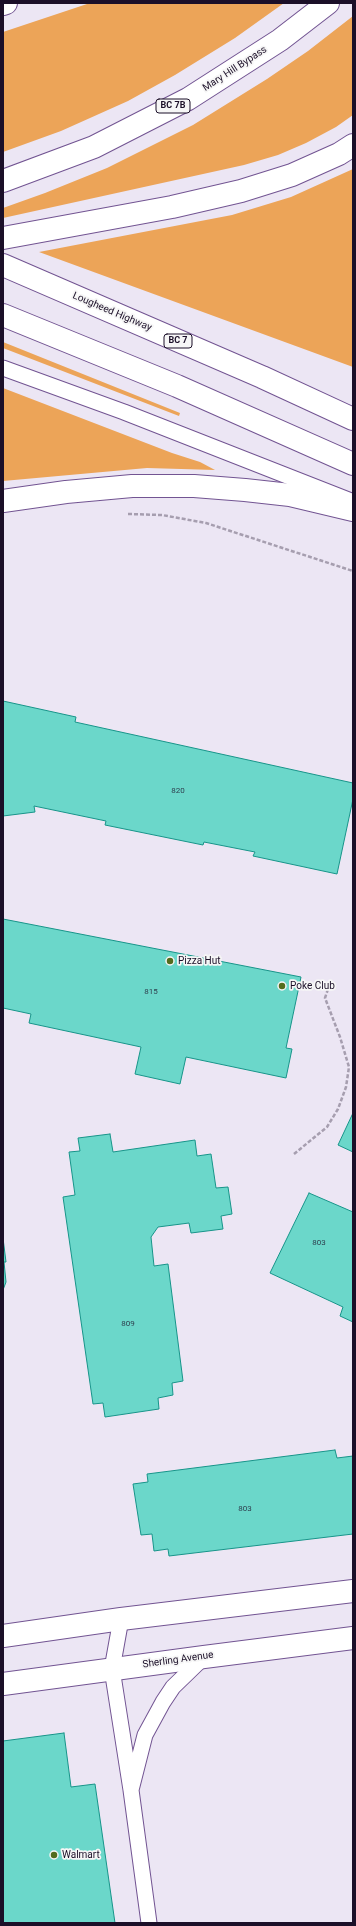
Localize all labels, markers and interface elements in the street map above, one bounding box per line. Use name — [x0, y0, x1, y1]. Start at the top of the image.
street label: Mary Hill Bypass — [201, 44, 269, 94]
road number: BC 7B — [156, 99, 190, 113]
street label: Lougheed Highway — [71, 290, 153, 334]
road number: BC 7 — [164, 334, 192, 348]
house number: 820 — [171, 786, 185, 796]
place label: Pizza Hut — [178, 955, 220, 967]
marker: Pizza Hut — [165, 956, 175, 966]
place label: Poke Club — [290, 980, 335, 992]
marker: Poke Club — [277, 981, 287, 991]
house number: 815 — [144, 987, 158, 997]
house number: 803 — [312, 1238, 326, 1248]
house number: 809 — [121, 1319, 135, 1329]
house number: 803 — [238, 1504, 252, 1514]
street label: Sherling Avenue — [142, 1649, 214, 1671]
place label: Walmart — [62, 1849, 100, 1861]
marker: Walmart — [49, 1850, 59, 1860]

